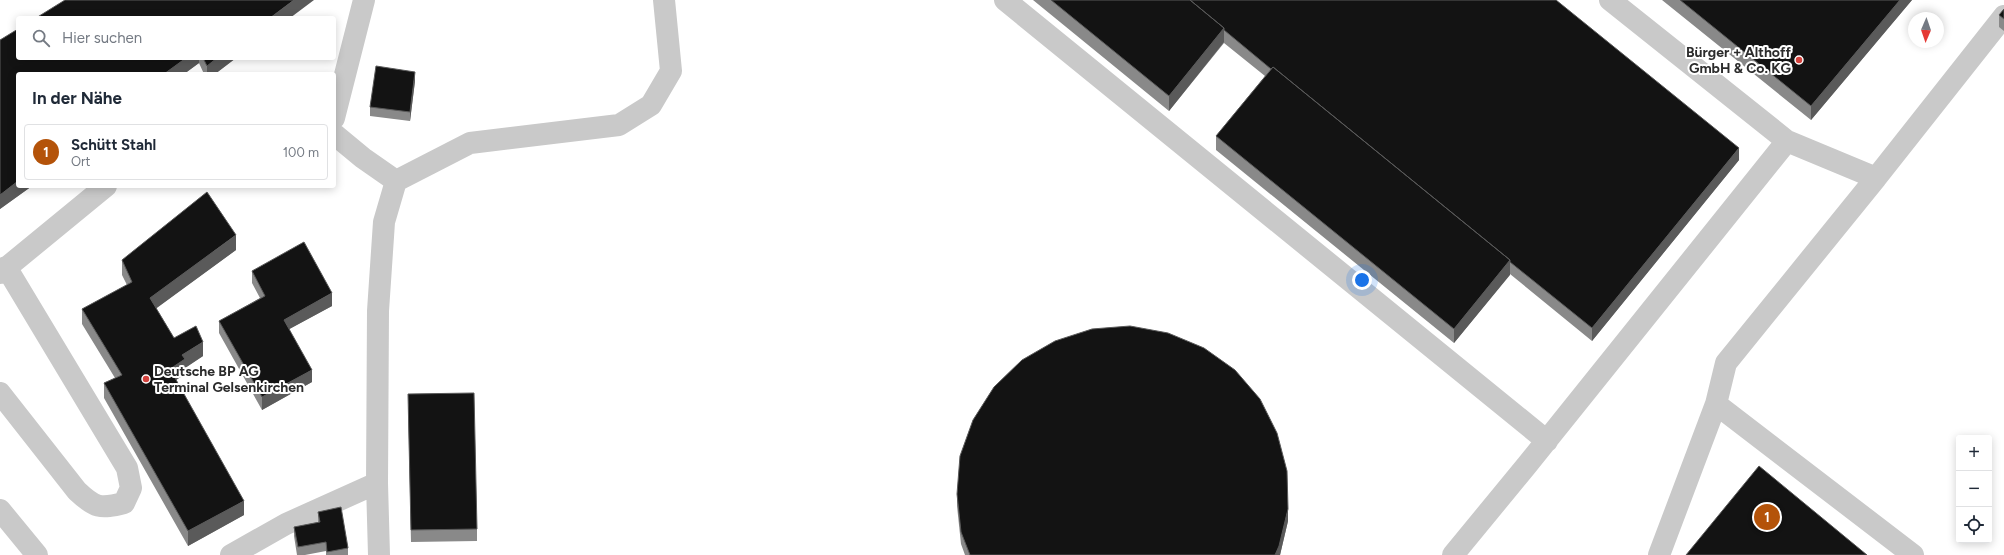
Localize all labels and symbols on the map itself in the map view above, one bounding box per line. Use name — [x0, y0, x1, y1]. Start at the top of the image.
north arrow — [1908, 12, 1944, 48]
place label: Bürger + Althoff GmbH & Co. KG — [1686, 44, 1792, 77]
marker: Bürger + Althoff GmbH & Co. KG — [1794, 55, 1804, 65]
your location — [1352, 270, 1372, 290]
place label: Deutsche BP AG Terminal Gelsenkirchen — [154, 363, 304, 396]
marker: Deutsche BP AG Terminal Gelsenkirchen — [141, 374, 151, 384]
pin: 1 — [1754, 502, 1780, 532]

